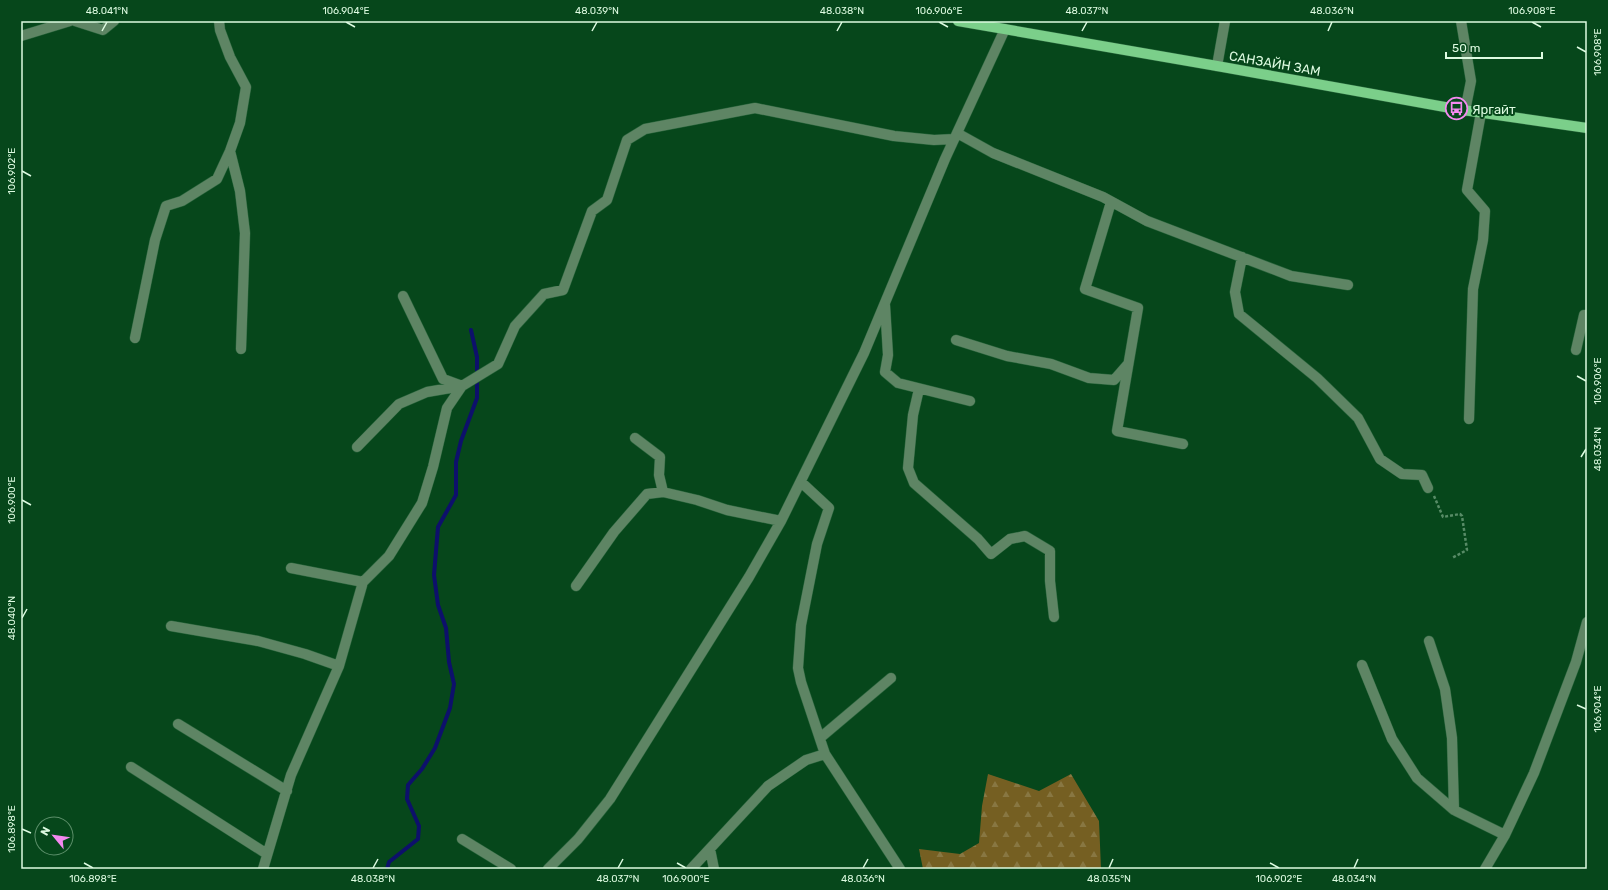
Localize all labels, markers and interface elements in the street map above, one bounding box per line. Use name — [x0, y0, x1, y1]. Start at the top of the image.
text: 48.041°N — [86, 5, 128, 17]
text: 106.904°E — [322, 5, 370, 17]
text: 48.039°N — [575, 5, 619, 17]
text: 48.038°N — [820, 5, 864, 17]
text: 106.906°E — [916, 5, 962, 17]
text: 48.037°N — [1065, 5, 1109, 17]
text: 48.036°N — [1310, 5, 1354, 17]
text: 106.908°E — [1508, 5, 1556, 17]
text: 106.908°E — [1592, 28, 1604, 76]
scale bar — [1446, 34, 1542, 60]
text: 50 m — [1452, 41, 1480, 55]
street label: САНЗАЙН ЗАМ — [1228, 48, 1322, 79]
bus stop icon: Яргайт — [1443, 96, 1469, 122]
place label: Яргайт — [1472, 102, 1516, 117]
text: 106.902°E — [6, 148, 18, 194]
text: 106.906°E — [1592, 358, 1604, 404]
text: 48.034°N — [1592, 427, 1604, 471]
text: 106.900°E — [6, 476, 18, 524]
text: 48.040°N — [6, 596, 18, 640]
text: 106.904°E — [1592, 685, 1604, 733]
text: 106.898°E — [6, 805, 18, 853]
north arrow — [34, 816, 74, 856]
text: N — [38, 825, 53, 838]
text: 106.898°E — [69, 873, 117, 885]
text: 48.038°N — [351, 873, 395, 885]
text: 48.037°N — [596, 873, 640, 885]
text: 106.900°E — [662, 873, 710, 885]
text: 48.036°N — [841, 873, 885, 885]
text: 48.035°N — [1087, 873, 1131, 885]
text: 106.902°E — [1256, 873, 1302, 885]
text: 48.034°N — [1332, 873, 1376, 885]

